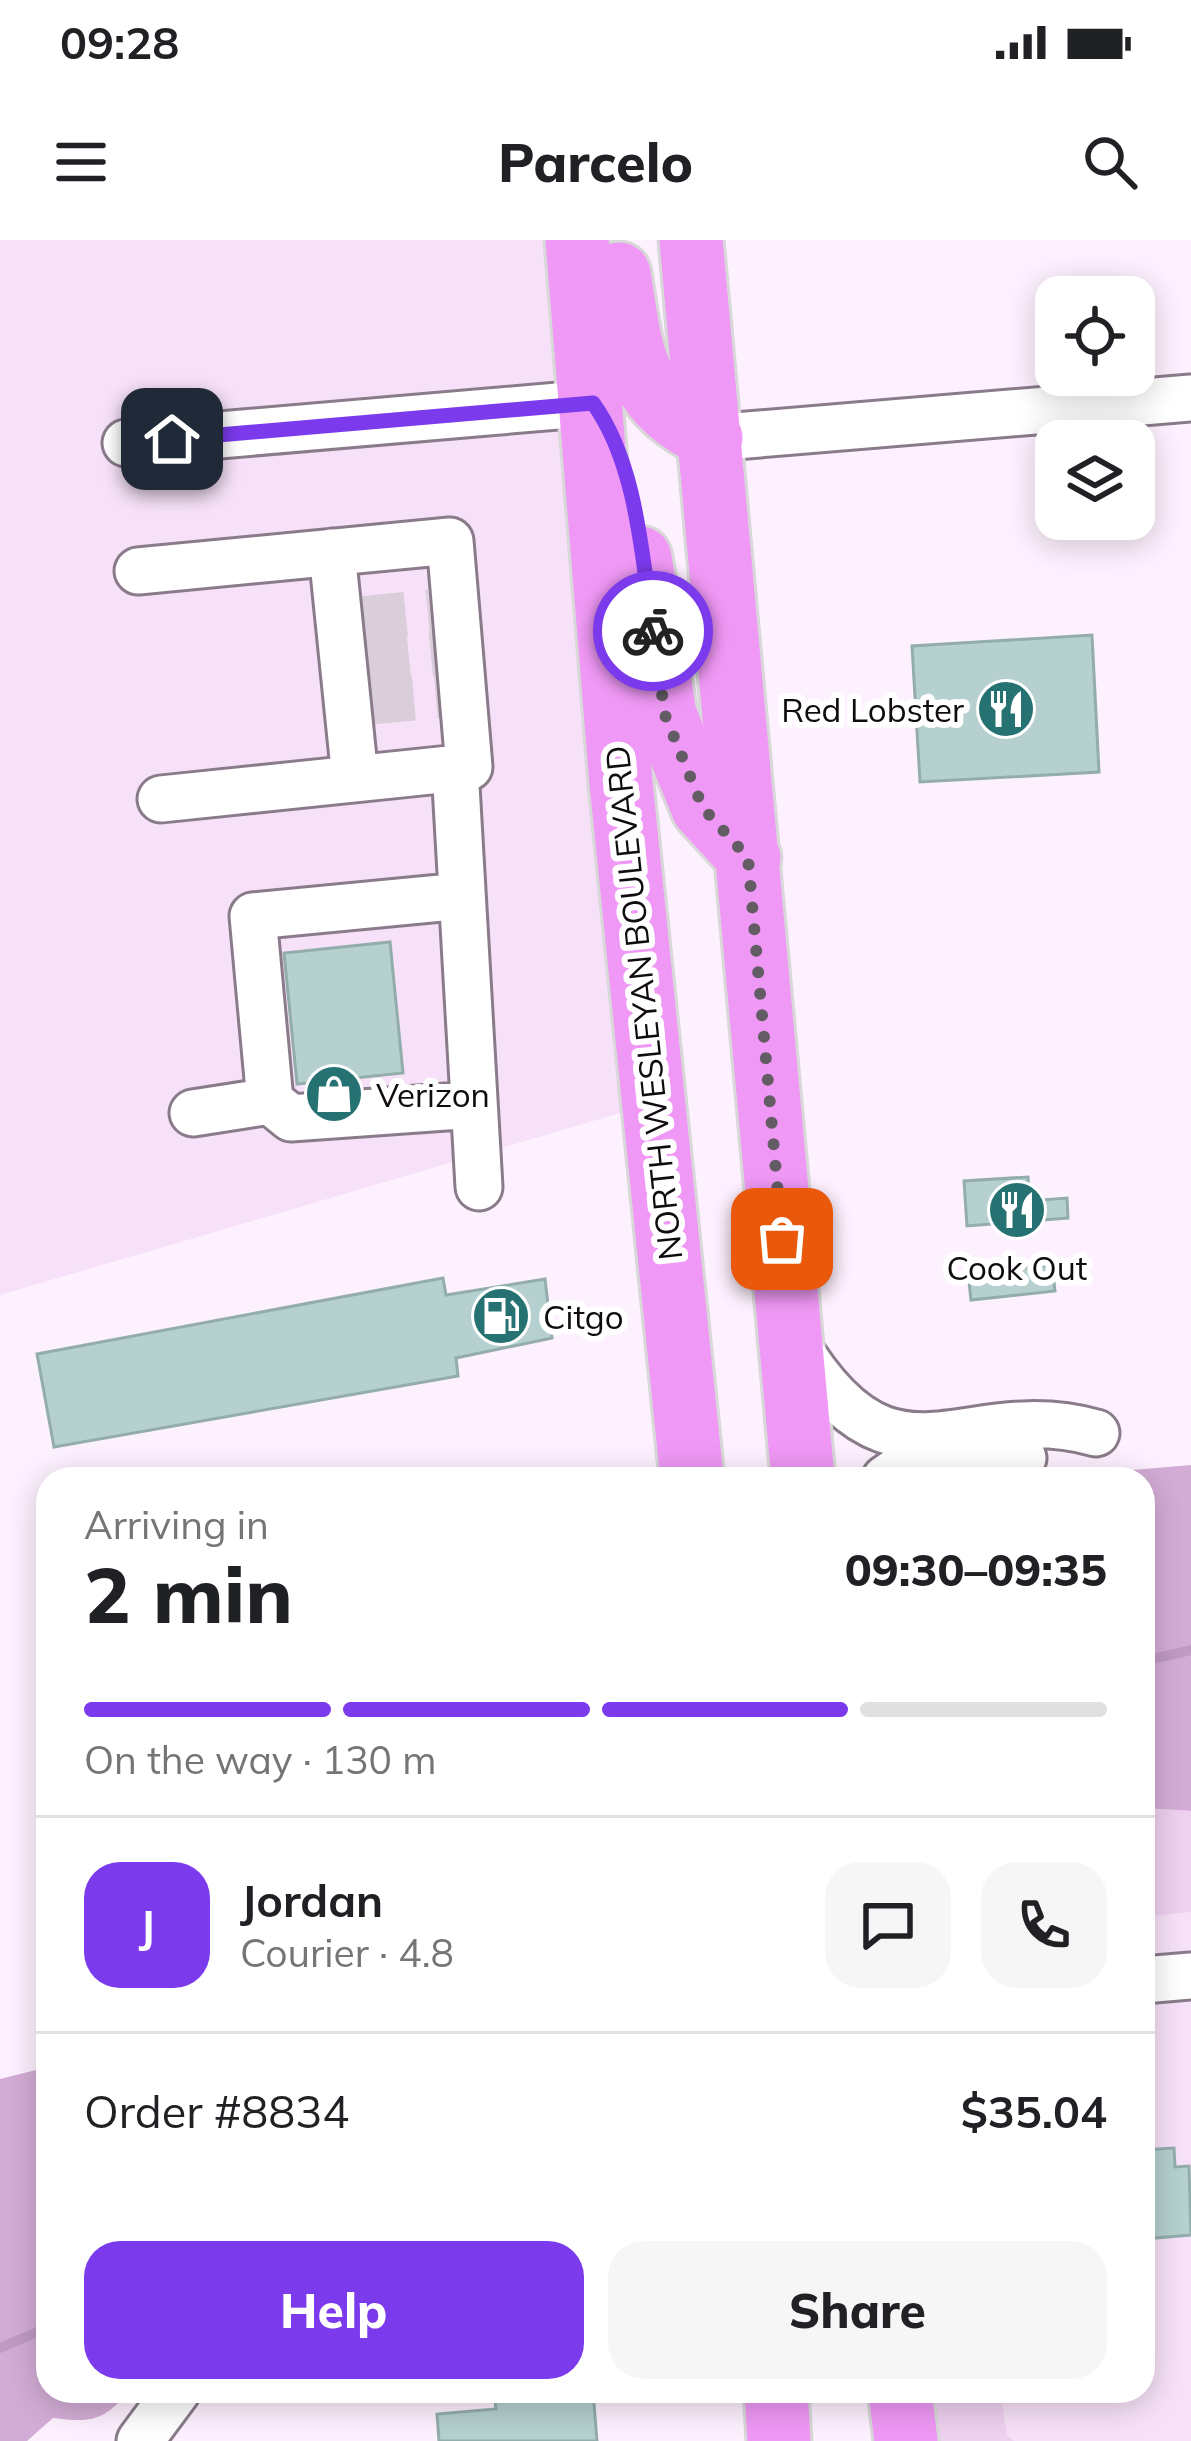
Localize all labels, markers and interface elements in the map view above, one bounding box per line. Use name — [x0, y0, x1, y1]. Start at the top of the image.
text: 09:28 — [60, 14, 179, 70]
text: Parcelo — [498, 128, 693, 196]
icon: menu — [48, 129, 114, 195]
icon: search — [1077, 129, 1143, 195]
map controls — [1035, 276, 1155, 540]
button: locate — [1035, 276, 1155, 396]
pin — [121, 388, 223, 490]
icon: home — [139, 406, 205, 472]
button: layers — [1035, 420, 1155, 540]
courier — [593, 571, 713, 691]
icon: bike — [620, 598, 686, 664]
restaurant icon: Red Lobster — [975, 678, 1037, 740]
place label: Red Lobster — [781, 689, 964, 730]
street label: NORTH WESLEYAN BOULEVARD — [596, 744, 690, 1262]
shop icon: Verizon — [303, 1063, 365, 1125]
place label: Verizon — [376, 1074, 490, 1115]
restaurant icon: Cook Out — [986, 1179, 1048, 1241]
pin — [731, 1188, 833, 1290]
icon: bag — [749, 1206, 815, 1272]
place label: Cook Out — [947, 1247, 1087, 1288]
fuel station icon: Citgo — [470, 1285, 532, 1347]
place label: Citgo — [543, 1296, 624, 1337]
text: Arriving in — [84, 1500, 269, 1549]
text: 09:30–09:35 — [845, 1541, 1107, 1597]
text: 2 min — [84, 1545, 293, 1643]
text: On the way · 130 m — [84, 1735, 436, 1784]
button: chat — [825, 1862, 951, 1988]
button: phone — [981, 1862, 1107, 1988]
text: Jordan — [240, 1872, 383, 1928]
text: J — [139, 1897, 155, 1953]
text: Courier · 4.8 — [240, 1928, 454, 1977]
text: Order #8834 — [84, 2083, 349, 2139]
text: $35.04 — [961, 2083, 1107, 2139]
button: Help — [84, 2241, 584, 2379]
button: Share — [608, 2241, 1107, 2379]

